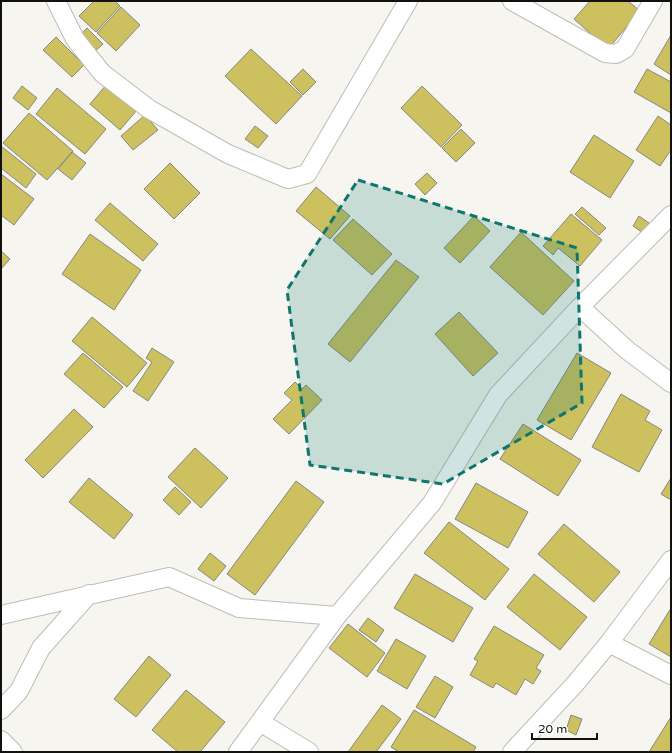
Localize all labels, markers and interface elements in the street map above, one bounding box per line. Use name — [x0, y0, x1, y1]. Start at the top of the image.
scale bar — [532, 715, 597, 741]
text: 20 m — [538, 722, 567, 736]

